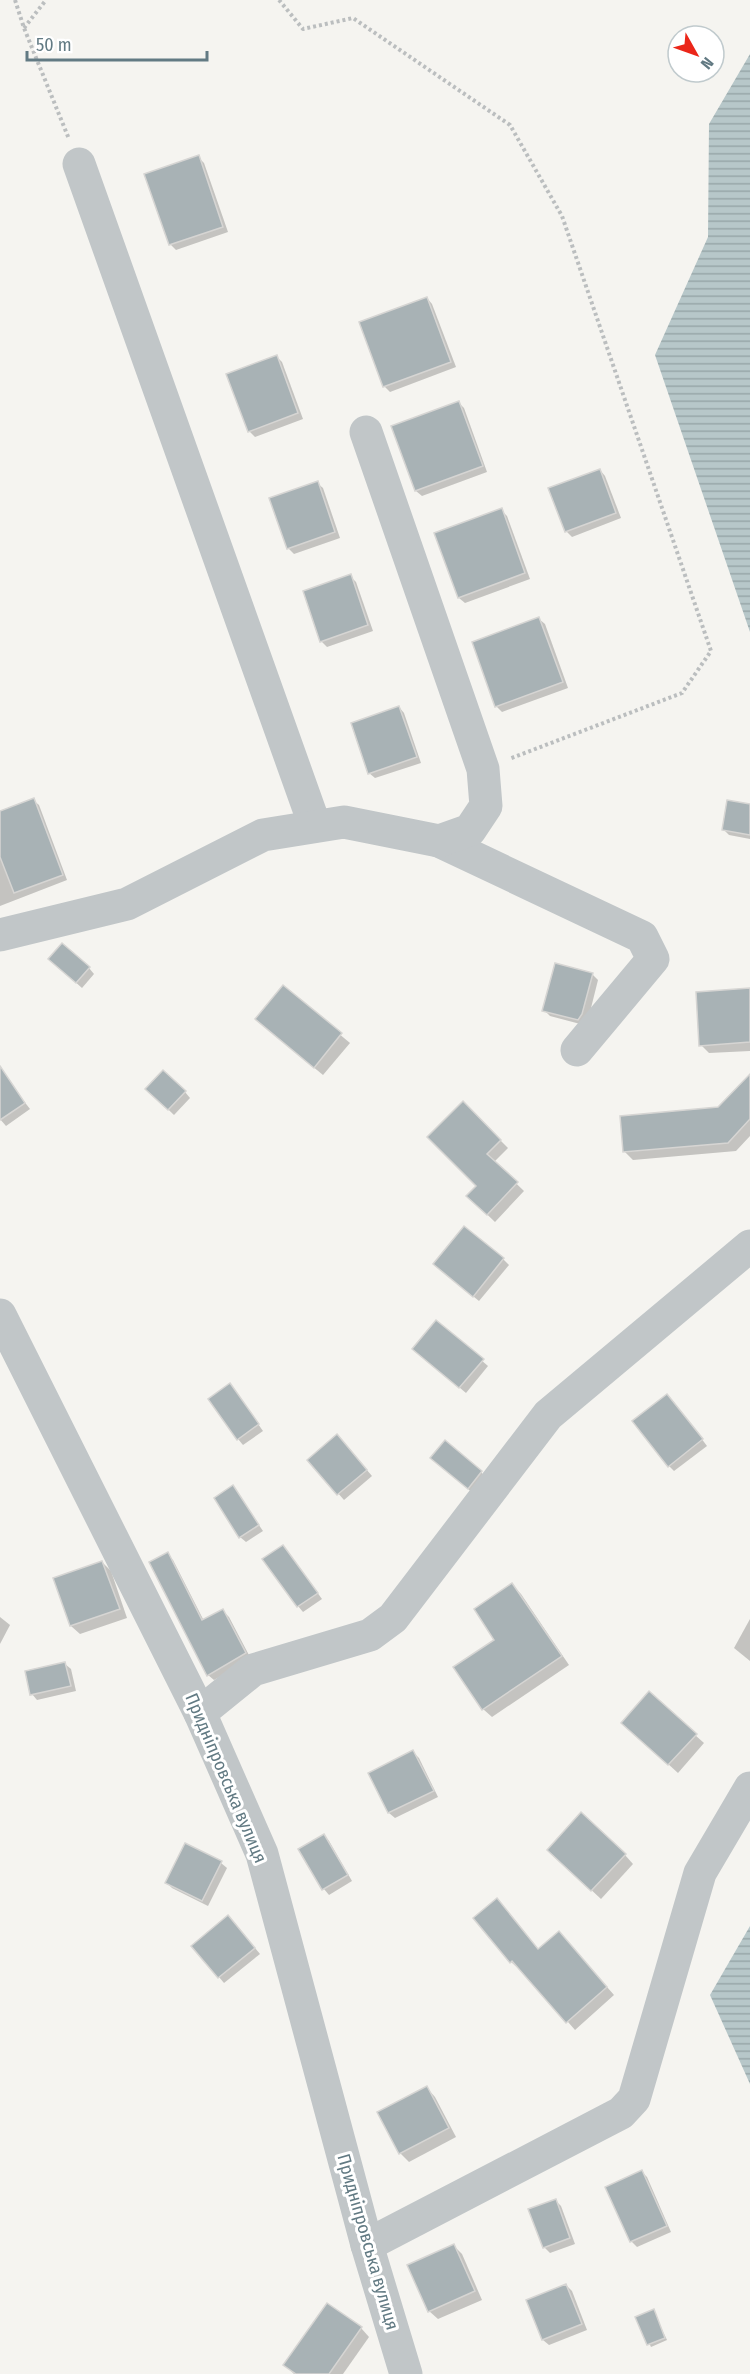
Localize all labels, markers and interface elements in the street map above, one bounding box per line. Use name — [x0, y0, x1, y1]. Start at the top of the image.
scale bar — [27, 24, 207, 62]
north arrow — [666, 24, 726, 84]
text: 50 m — [36, 34, 72, 56]
text: N — [697, 54, 717, 73]
street label: Придніпровська вулиця — [180, 1690, 272, 1866]
street label: Придніпровська вулиця — [332, 2151, 404, 2333]

